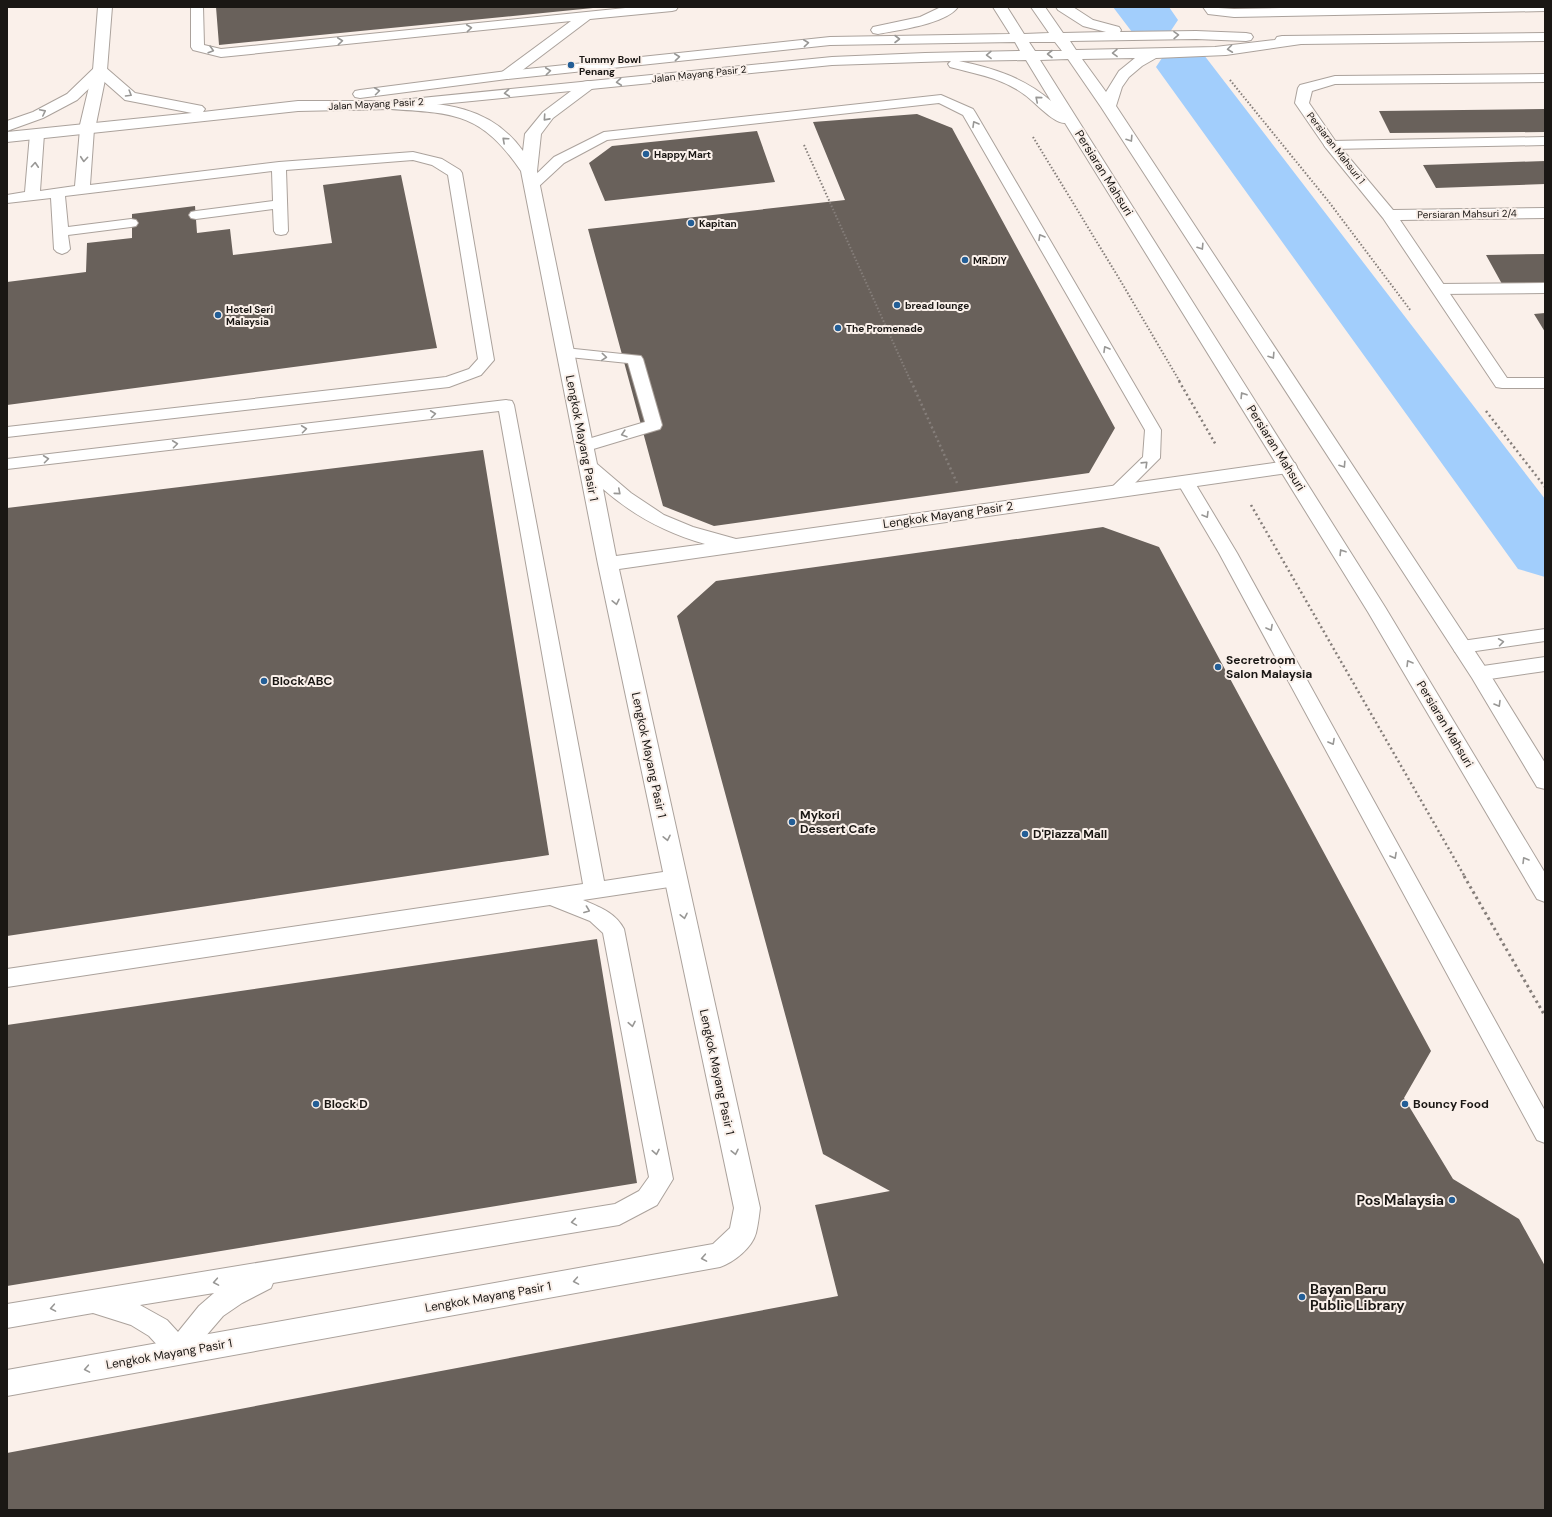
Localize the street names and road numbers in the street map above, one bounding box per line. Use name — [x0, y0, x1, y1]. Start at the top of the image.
street label: Jalan Mayang Pasir 2 — [651, 63, 747, 85]
street label: Jalan Mayang Pasir 2 — [328, 95, 424, 113]
street label: Persiaran Mahsuri 1 — [1304, 110, 1368, 186]
street label: Persiaran Mahsuri — [1071, 127, 1137, 219]
street label: Persiaran Mahsuri 2/4 — [1417, 207, 1517, 221]
street label: Lengkok Mayang Pasir 1 — [562, 374, 602, 502]
street label: Persiaran Mahsuri — [1243, 402, 1309, 494]
street label: Lengkok Mayang Pasir 2 — [882, 498, 1014, 532]
street label: Persiaran Mahsuri — [1413, 678, 1477, 770]
street label: Lengkok Mayang Pasir 1 — [628, 691, 670, 819]
street label: Lengkok Mayang Pasir 1 — [696, 1008, 738, 1136]
street label: Lengkok Mayang Pasir 1 — [424, 1278, 552, 1316]
street label: Lengkok Mayang Pasir 1 — [105, 1335, 233, 1373]

